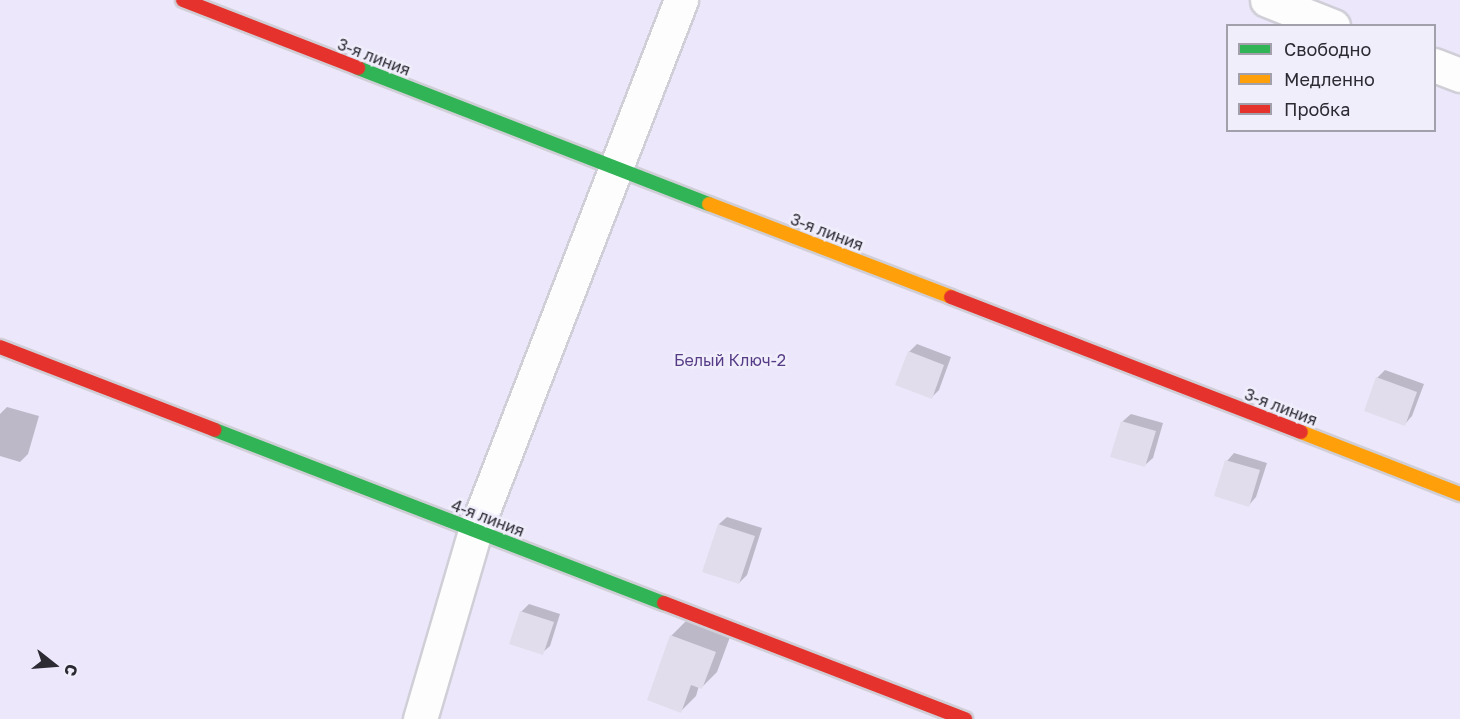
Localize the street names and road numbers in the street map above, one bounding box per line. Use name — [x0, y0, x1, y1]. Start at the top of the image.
street label: 3-я линия — [335, 34, 413, 80]
street label: 3-я линия — [788, 209, 866, 255]
street label: 3-я линия — [1242, 384, 1320, 430]
street label: 4-я линия — [449, 495, 527, 541]

